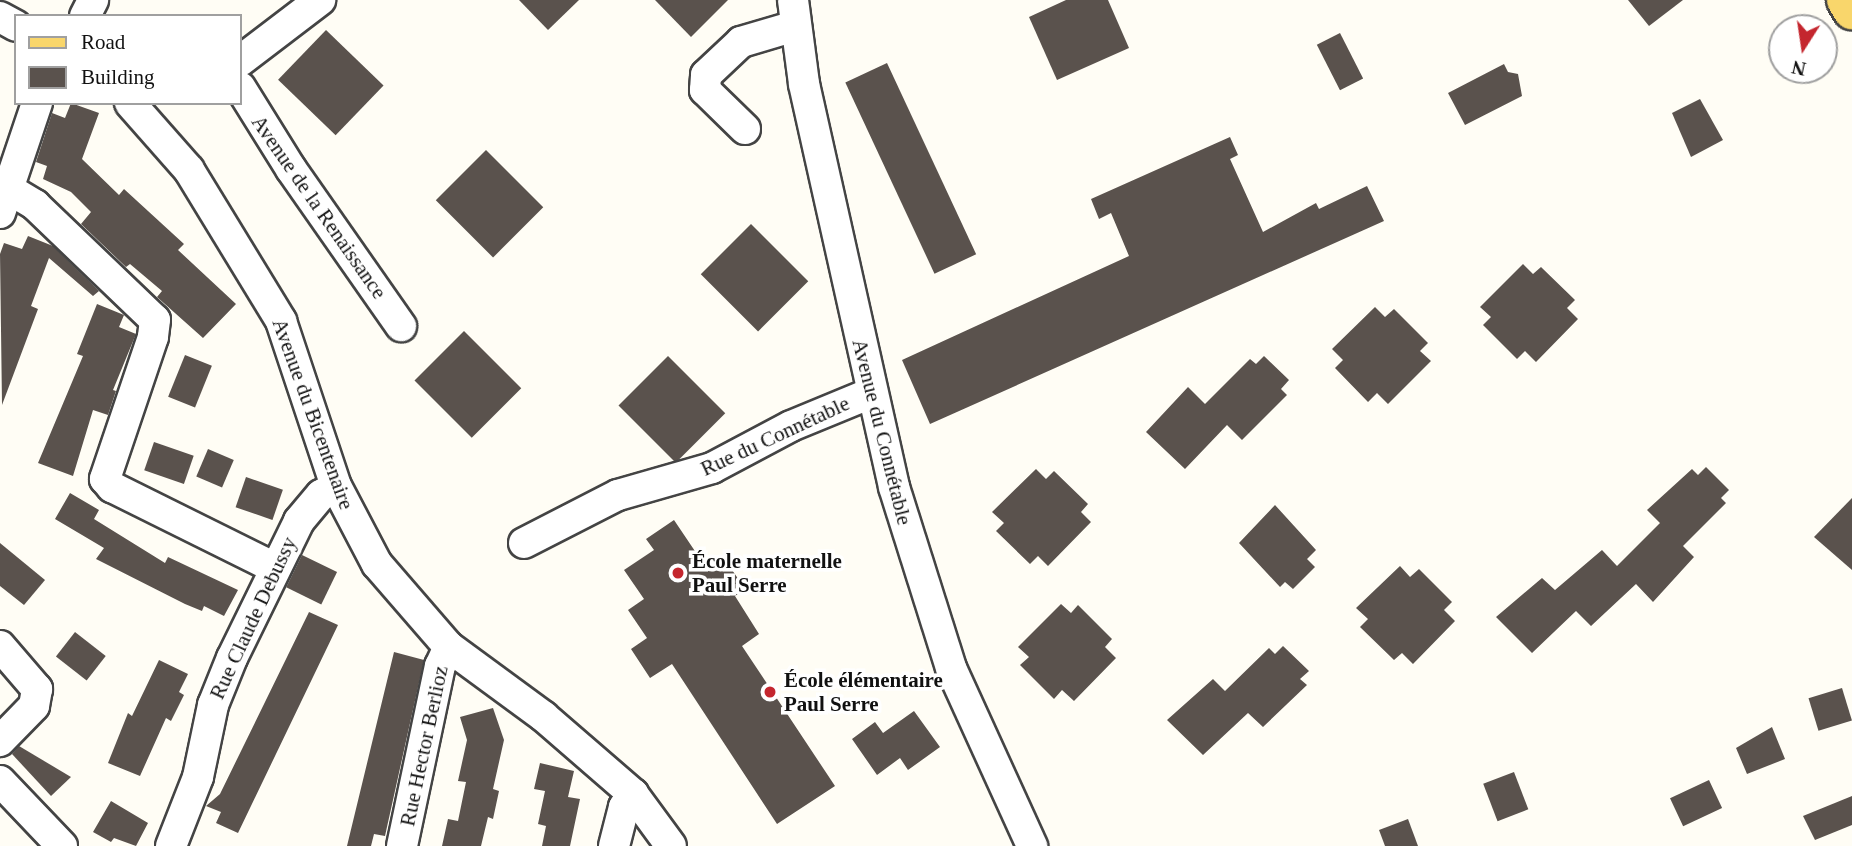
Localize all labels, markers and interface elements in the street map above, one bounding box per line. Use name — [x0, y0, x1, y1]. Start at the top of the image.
legend — [14, 14, 242, 105]
north arrow — [1768, 14, 1838, 84]
text: Road — [81, 30, 125, 54]
text: N — [1790, 56, 1808, 80]
text: Building — [81, 65, 155, 89]
street label: Avenue de la Renaissance — [246, 110, 392, 304]
street label: Avenue du Bicentenaire — [267, 315, 359, 513]
street label: Avenue du Connétable — [847, 336, 917, 528]
street label: Rue du Connétable — [697, 391, 853, 481]
street label: Rue Claude Debussy — [204, 533, 302, 703]
place label: École maternelle Paul Serre — [692, 548, 842, 598]
marker: École maternelle Paul Serre — [670, 565, 686, 581]
street label: Rue Hector Berlioz — [395, 664, 453, 828]
place label: École élémentaire Paul Serre — [784, 667, 943, 717]
marker: École élémentaire Paul Serre — [762, 684, 778, 700]

